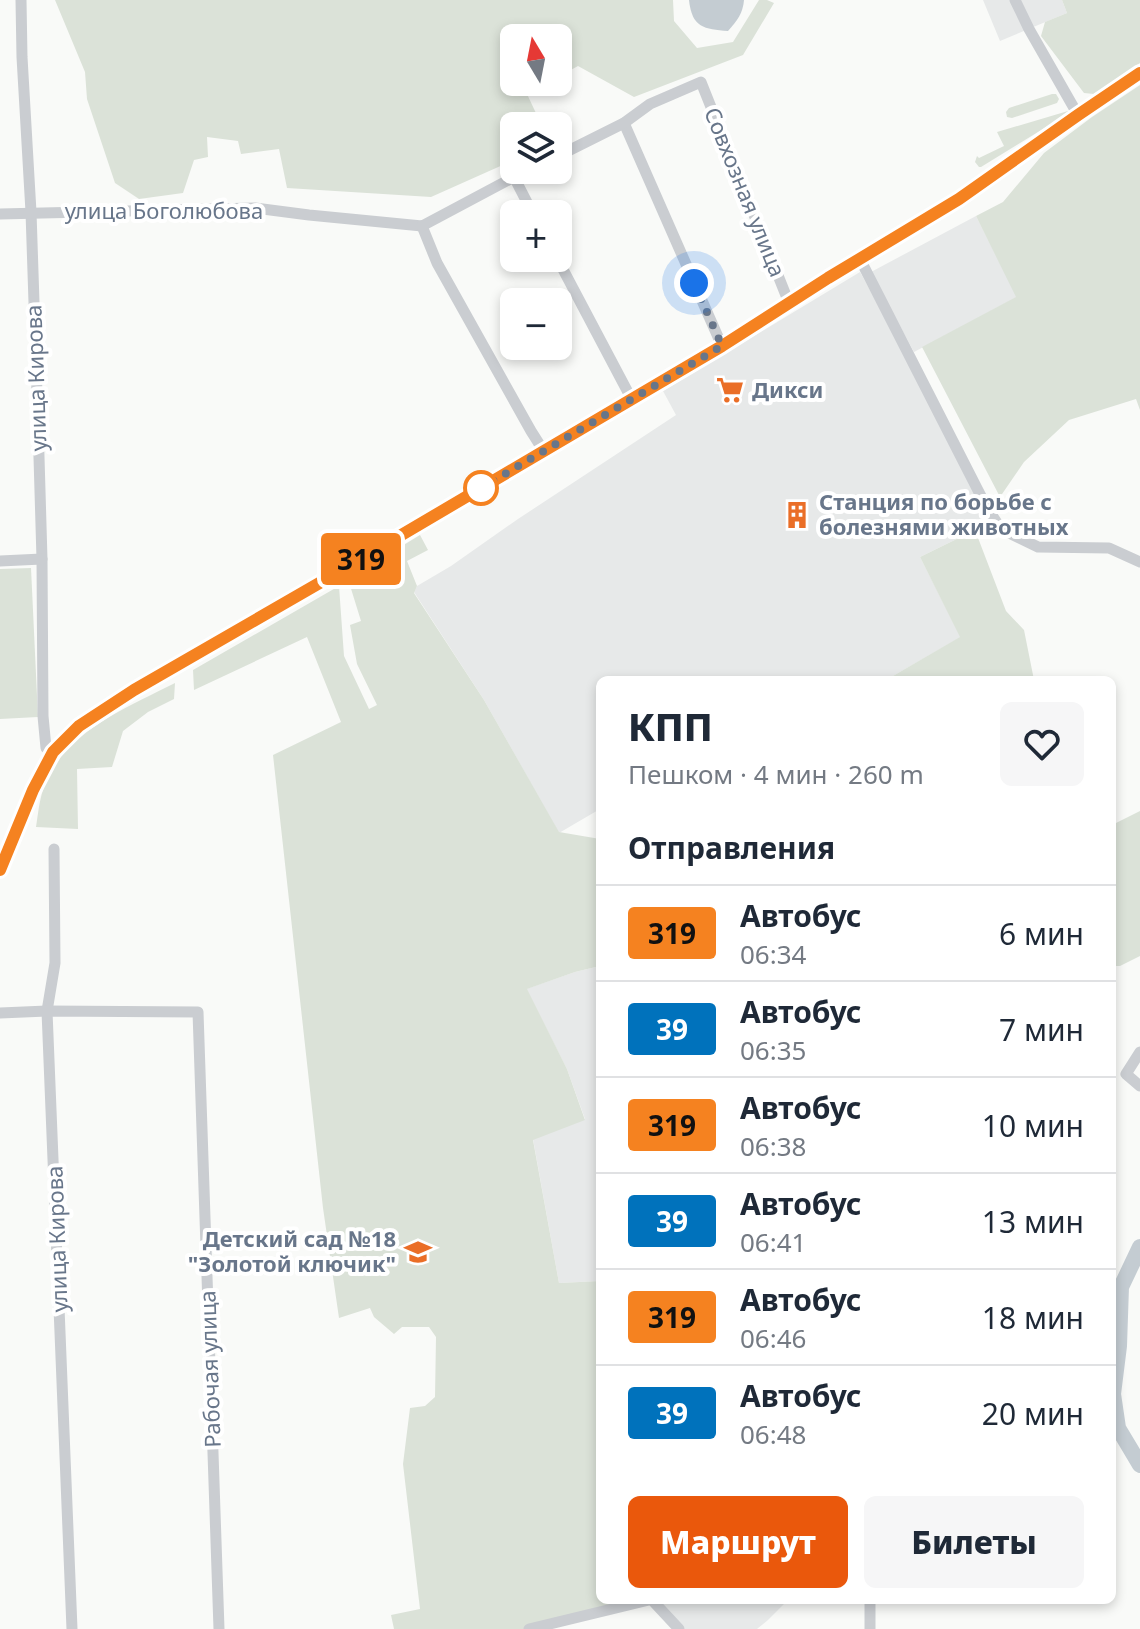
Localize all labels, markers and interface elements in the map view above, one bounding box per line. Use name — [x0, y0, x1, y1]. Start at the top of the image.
north arrow — [500, 24, 572, 96]
map controls — [500, 24, 572, 360]
street label: Совхозная улица — [698, 102, 794, 281]
button: layers — [500, 112, 572, 184]
street label: улица Боголюбова — [65, 195, 263, 225]
button: + — [500, 200, 572, 272]
your location — [674, 263, 714, 303]
button: − — [500, 288, 572, 360]
street label: улица Кирова — [17, 304, 53, 452]
place label: Дикси — [752, 374, 823, 404]
supermarket icon: Дикси — [715, 375, 745, 405]
unlabelled marker — [464, 471, 498, 505]
place label: Станция по борьбе с болезнями животных — [819, 486, 1069, 541]
building icon: Станция по борьбе с болезнями животных — [782, 500, 812, 530]
line badge: 319 — [315, 533, 407, 585]
text: 319 — [337, 540, 385, 578]
text: КПП — [628, 700, 713, 752]
button: heart — [1000, 702, 1084, 786]
text: Пешком · 4 мин · 260 m — [628, 756, 924, 792]
text: Отправления — [628, 827, 835, 868]
text: Автобус — [740, 895, 862, 936]
text: 6 мин — [999, 913, 1084, 954]
text: 319 — [648, 914, 696, 952]
text: 06:34 — [740, 936, 806, 972]
text: Автобус — [740, 991, 862, 1032]
text: 7 мин — [999, 1009, 1084, 1050]
text: 39 — [656, 1010, 688, 1048]
text: 06:35 — [740, 1032, 806, 1068]
text: Автобус — [740, 1087, 862, 1128]
text: 10 мин — [982, 1105, 1084, 1146]
text: 319 — [648, 1106, 696, 1144]
text: 06:38 — [740, 1128, 806, 1164]
street label: улица Кирова — [38, 1165, 74, 1313]
text: Автобус — [740, 1183, 862, 1224]
text: 13 мин — [982, 1201, 1084, 1242]
text: 39 — [656, 1202, 688, 1240]
place label: Детский сад №18 "Золотой ключик" — [188, 1223, 396, 1278]
text: 06:41 — [740, 1224, 806, 1260]
school or university icon: Детский сад №18 "Золотой ключик" — [403, 1237, 433, 1267]
text: Автобус — [740, 1279, 862, 1320]
street label: Рабочая улица — [191, 1290, 227, 1448]
text: 18 мин — [982, 1297, 1084, 1338]
text: 319 — [648, 1298, 696, 1336]
text: 06:46 — [740, 1320, 806, 1356]
text: Автобус — [740, 1375, 862, 1416]
text: 20 мин — [982, 1393, 1084, 1434]
text: 39 — [656, 1394, 688, 1432]
text: 06:48 — [740, 1416, 806, 1452]
button: Маршрут — [628, 1496, 848, 1588]
button: Билеты — [864, 1496, 1084, 1588]

